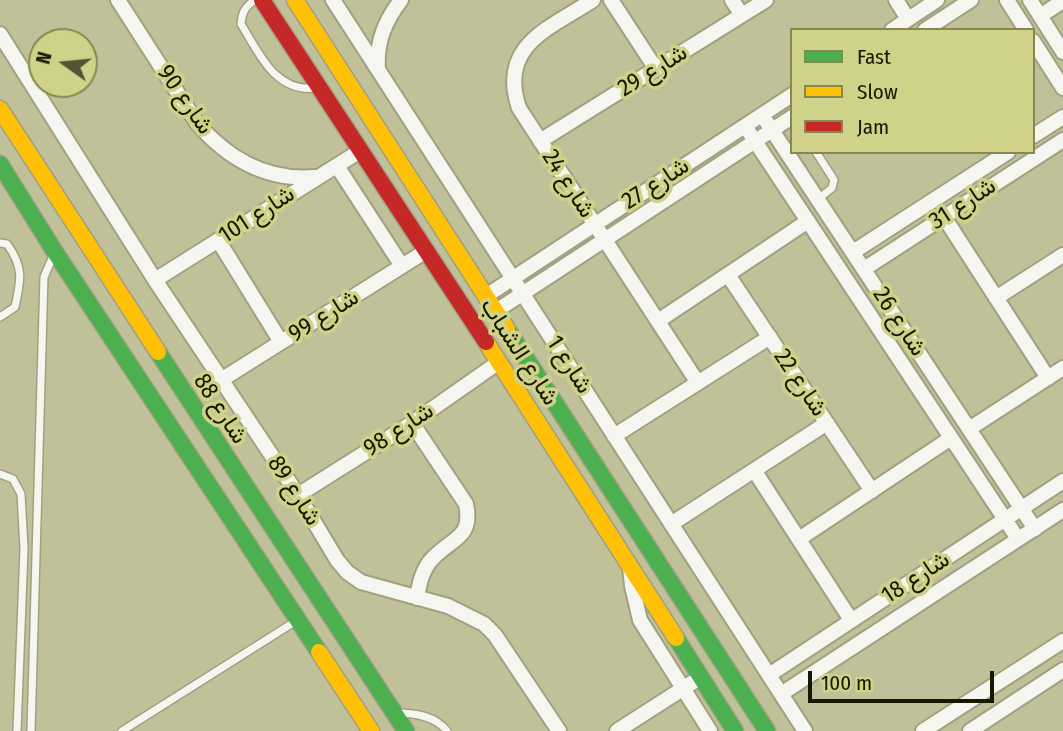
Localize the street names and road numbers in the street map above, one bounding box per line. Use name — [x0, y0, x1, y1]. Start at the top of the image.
street label: شارع 29 — [613, 39, 693, 103]
street label: شارع 90 — [151, 60, 219, 140]
street label: شارع 24 — [535, 144, 601, 224]
street label: شارع 27 — [617, 152, 695, 216]
street label: شارع 31 — [924, 172, 1002, 236]
street label: شارع 101 — [214, 180, 300, 250]
street label: شارع 26 — [866, 282, 932, 362]
street label: شارع 99 — [284, 283, 364, 349]
street label: شارع الشباب — [474, 293, 564, 411]
street label: شارع 1 — [540, 331, 598, 399]
street label: شارع 22 — [767, 344, 833, 422]
street label: شارع 88 — [187, 368, 253, 450]
street label: شارع 98 — [359, 397, 439, 463]
street label: شارع 89 — [261, 451, 327, 531]
street label: شارع 18 — [877, 545, 955, 611]

